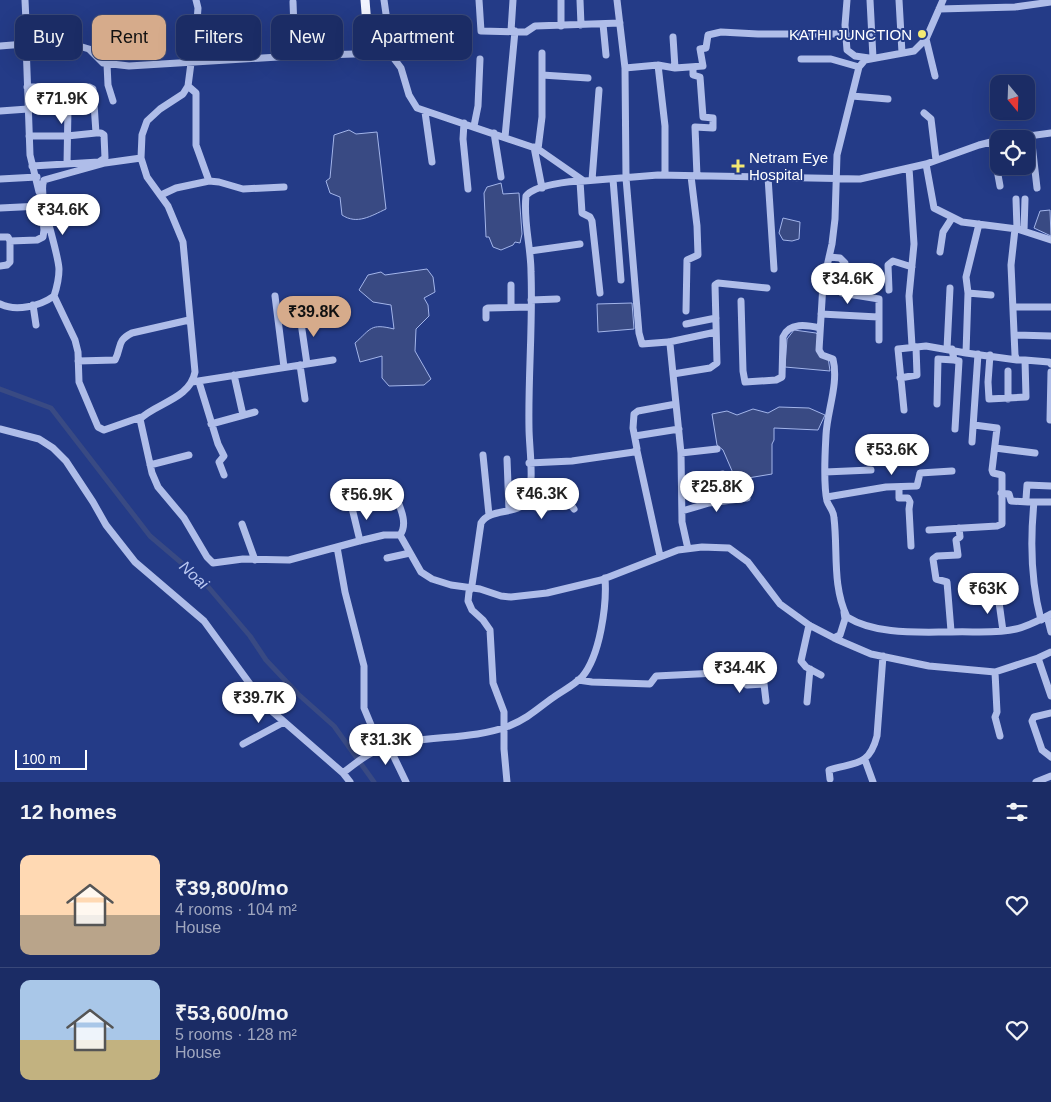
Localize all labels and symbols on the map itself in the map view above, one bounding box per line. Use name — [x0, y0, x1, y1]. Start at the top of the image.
place label: KATHI JUNCTION — [789, 26, 912, 43]
marker: KATHI JUNCTION — [916, 28, 928, 40]
north arrow — [990, 75, 1035, 120]
pin: ₹71.9K — [21, 82, 103, 125]
place label: Netram Eye Hospital — [749, 149, 828, 183]
marker: Netram Eye Hospital — [731, 159, 745, 173]
pin: ₹34.6K — [22, 194, 104, 236]
pin: ₹34.6K — [807, 262, 889, 305]
pin: ₹39.8K — [273, 296, 355, 338]
pin: ₹53.6K — [851, 434, 933, 476]
pin: ₹25.8K — [676, 470, 758, 513]
pin: ₹56.9K — [326, 478, 408, 521]
pin: ₹46.3K — [501, 478, 583, 520]
water label: Noai — [176, 558, 212, 593]
pin: ₹63K — [958, 572, 1018, 615]
pin: ₹34.4K — [699, 652, 781, 694]
pin: ₹39.7K — [218, 682, 300, 724]
pin: ₹31.3K — [345, 724, 427, 766]
scale bar — [15, 747, 88, 770]

